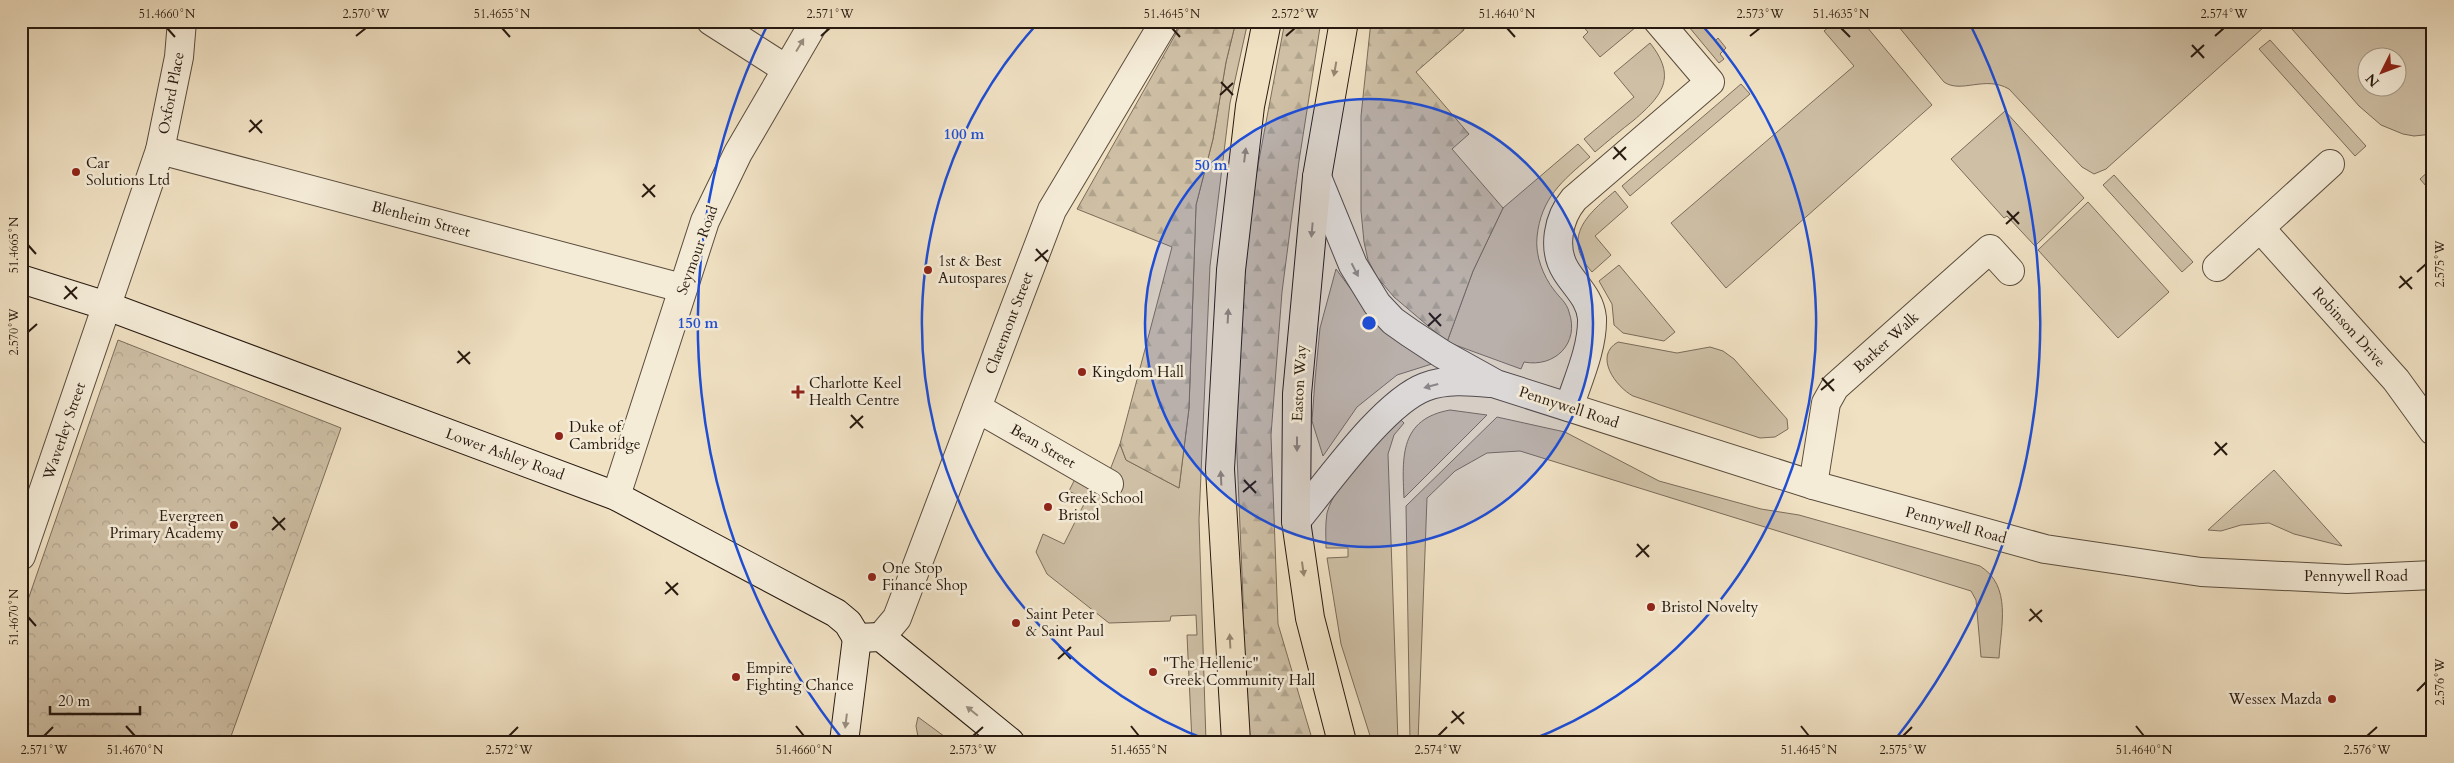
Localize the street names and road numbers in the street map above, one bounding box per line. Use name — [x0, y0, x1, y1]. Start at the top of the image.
street label: Oxford Place — [153, 50, 189, 136]
street label: Blenheim Street — [369, 196, 473, 242]
street label: Seymour Road — [672, 203, 722, 297]
street label: Claremont Street — [980, 269, 1038, 377]
street label: Robinson Drive — [2308, 283, 2390, 371]
street label: Barker Walk — [1849, 307, 1923, 377]
street label: Easton Way — [1287, 344, 1311, 422]
street label: Waverley Street — [38, 379, 90, 483]
street label: Pennywell Road — [1516, 381, 1622, 433]
street label: Bean Street — [1007, 419, 1079, 473]
street label: Lower Ashley Road — [443, 423, 567, 485]
street label: Pennywell Road — [1903, 502, 2009, 548]
street label: Pennywell Road — [2304, 566, 2408, 586]

